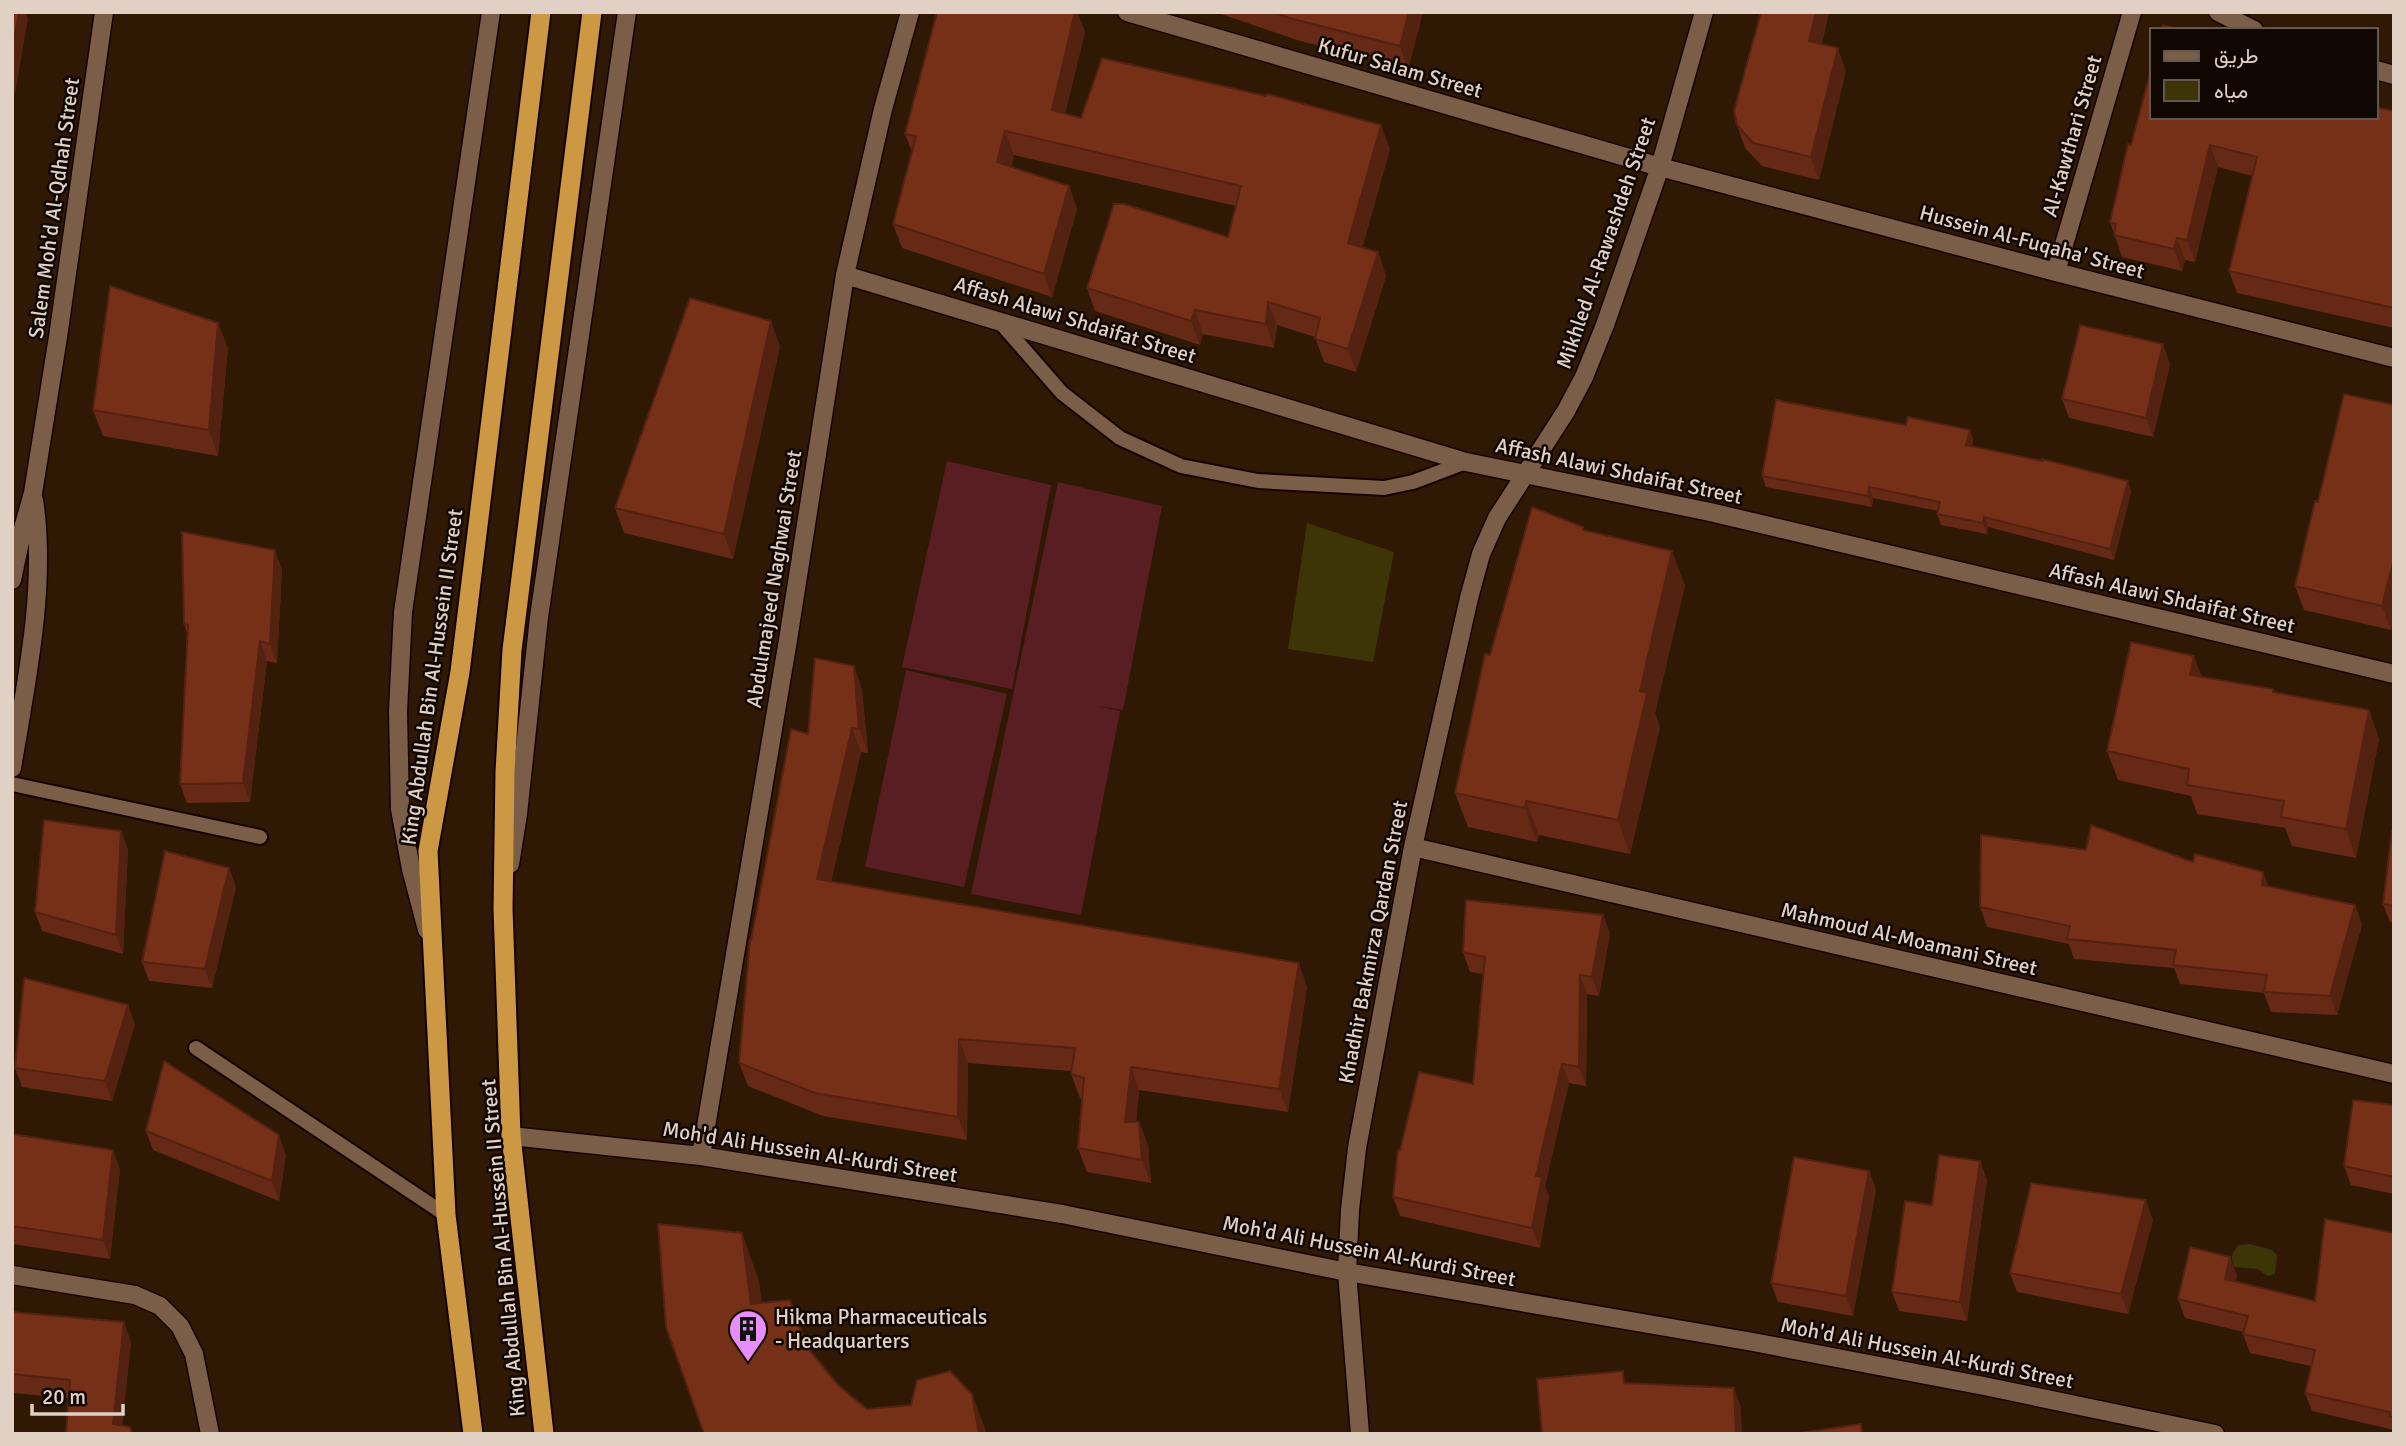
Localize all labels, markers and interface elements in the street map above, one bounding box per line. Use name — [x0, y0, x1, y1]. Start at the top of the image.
legend — [2150, 28, 2378, 119]
street label: Kufur Salam Street — [1315, 32, 1485, 104]
text: طريق — [2214, 43, 2259, 69]
street label: Al-Kawthari Street — [2037, 52, 2107, 220]
street label: Salem Moh'd Al-Qdhah Street — [23, 76, 85, 340]
text: مياه — [2214, 78, 2248, 104]
street label: Mikhled Al-Rawashdeh Street — [1551, 114, 1661, 372]
street label: Hussein Al-Fuqaha' Street — [1917, 199, 2147, 285]
street label: Affash Alawi Shdaifat Street — [951, 271, 1199, 369]
street label: Affash Alawi Shdaifat Street — [1493, 432, 1745, 510]
street label: Abdulmajeed Naghwai Street — [741, 448, 807, 710]
street label: King Abdullah Bin Al-Hussein II Street — [396, 507, 468, 847]
street label: Affash Alawi Shdaifat Street — [2047, 557, 2297, 639]
street label: Khadhir Bakmirza Qardan Street — [1333, 798, 1413, 1086]
street label: Mahmoud Al-Moamani Street — [1778, 897, 2040, 981]
street label: King Abdullah Bin Al-Hussein II Street — [475, 1078, 531, 1418]
street label: Moh'd Ali Hussein Al-Kurdi Street — [661, 1116, 959, 1188]
street label: Moh'd Ali Hussein Al-Kurdi Street — [1220, 1210, 1518, 1292]
place label: Hikma Pharmaceuticals - Headquarters — [775, 1304, 987, 1354]
building icon: Hikma Pharmaceuticals - Headquarters — [727, 1308, 769, 1363]
street label: Moh'd Ali Hussein Al-Kurdi Street — [1778, 1312, 2076, 1394]
scale bar — [32, 1372, 122, 1416]
text: 20 m — [42, 1384, 86, 1410]

